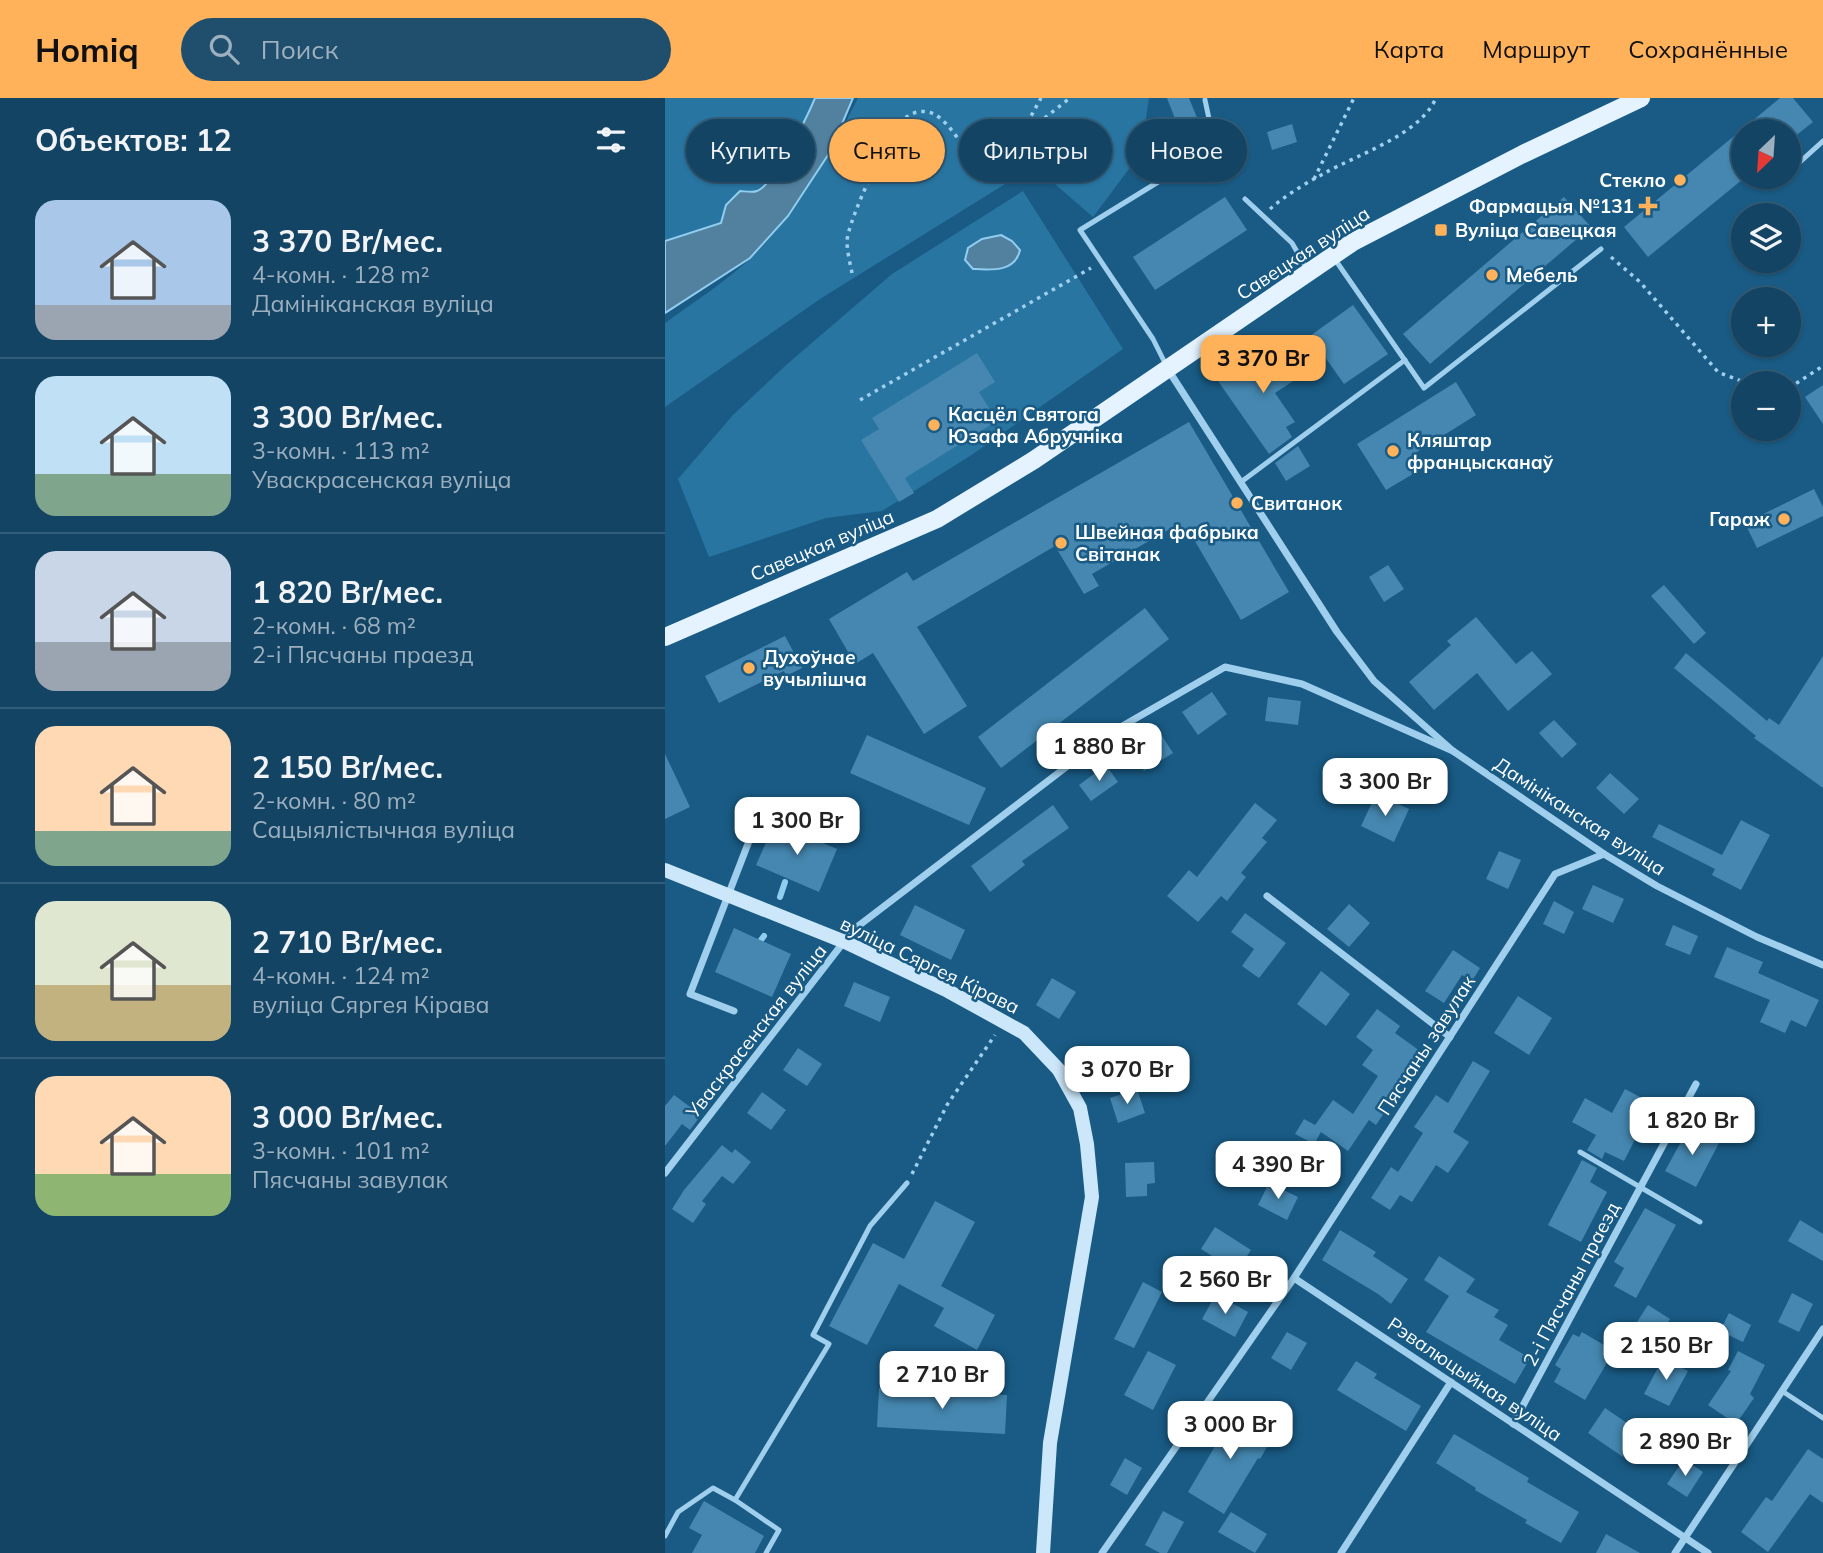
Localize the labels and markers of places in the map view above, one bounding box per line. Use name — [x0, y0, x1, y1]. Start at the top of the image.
place label: Стекло — [1599, 168, 1666, 192]
marker: Стекло — [1672, 172, 1688, 188]
place label: Фармацыя №131 — [1469, 194, 1634, 218]
marker: Фармацыя №131 — [1640, 198, 1656, 214]
place label: Вуліца Савецкая — [1455, 218, 1617, 242]
marker: Вуліца Савецкая — [1433, 222, 1449, 238]
place label: Мебель — [1506, 263, 1578, 287]
marker: Мебель — [1484, 267, 1500, 283]
pin: 3 370 Br — [1191, 336, 1335, 395]
place label: Касцёл Святога Юзафа Абручніка — [948, 402, 1123, 448]
marker: Касцёл Святога Юзафа Абручніка — [926, 417, 942, 433]
place label: Кляштар францысканаў — [1407, 428, 1554, 474]
marker: Кляштар францысканаў — [1385, 443, 1401, 459]
place label: Свитанок — [1251, 491, 1342, 515]
marker: Свитанок — [1229, 495, 1245, 511]
place label: Гараж — [1709, 507, 1771, 531]
marker: Гараж — [1776, 511, 1792, 527]
place label: Швейная фабрыка Світанак — [1075, 520, 1259, 566]
marker: Швейная фабрыка Світанак — [1053, 535, 1069, 551]
place label: Духоўнае вучылішча — [763, 645, 867, 691]
marker: Духоўнае вучылішча — [741, 660, 757, 676]
pin: 1 880 Br — [1027, 724, 1171, 783]
pin: 3 300 Br — [1313, 758, 1457, 818]
pin: 1 300 Br — [725, 798, 869, 857]
pin: 3 070 Br — [1055, 1046, 1199, 1106]
pin: 1 820 Br — [1620, 1098, 1764, 1157]
pin: 4 390 Br — [1206, 1142, 1350, 1201]
pin: 2 560 Br — [1153, 1256, 1297, 1316]
pin: 2 150 Br — [1594, 1322, 1738, 1382]
pin: 2 710 Br — [870, 1352, 1014, 1411]
pin: 3 000 Br — [1158, 1402, 1302, 1461]
pin: 2 890 Br — [1613, 1418, 1757, 1478]

